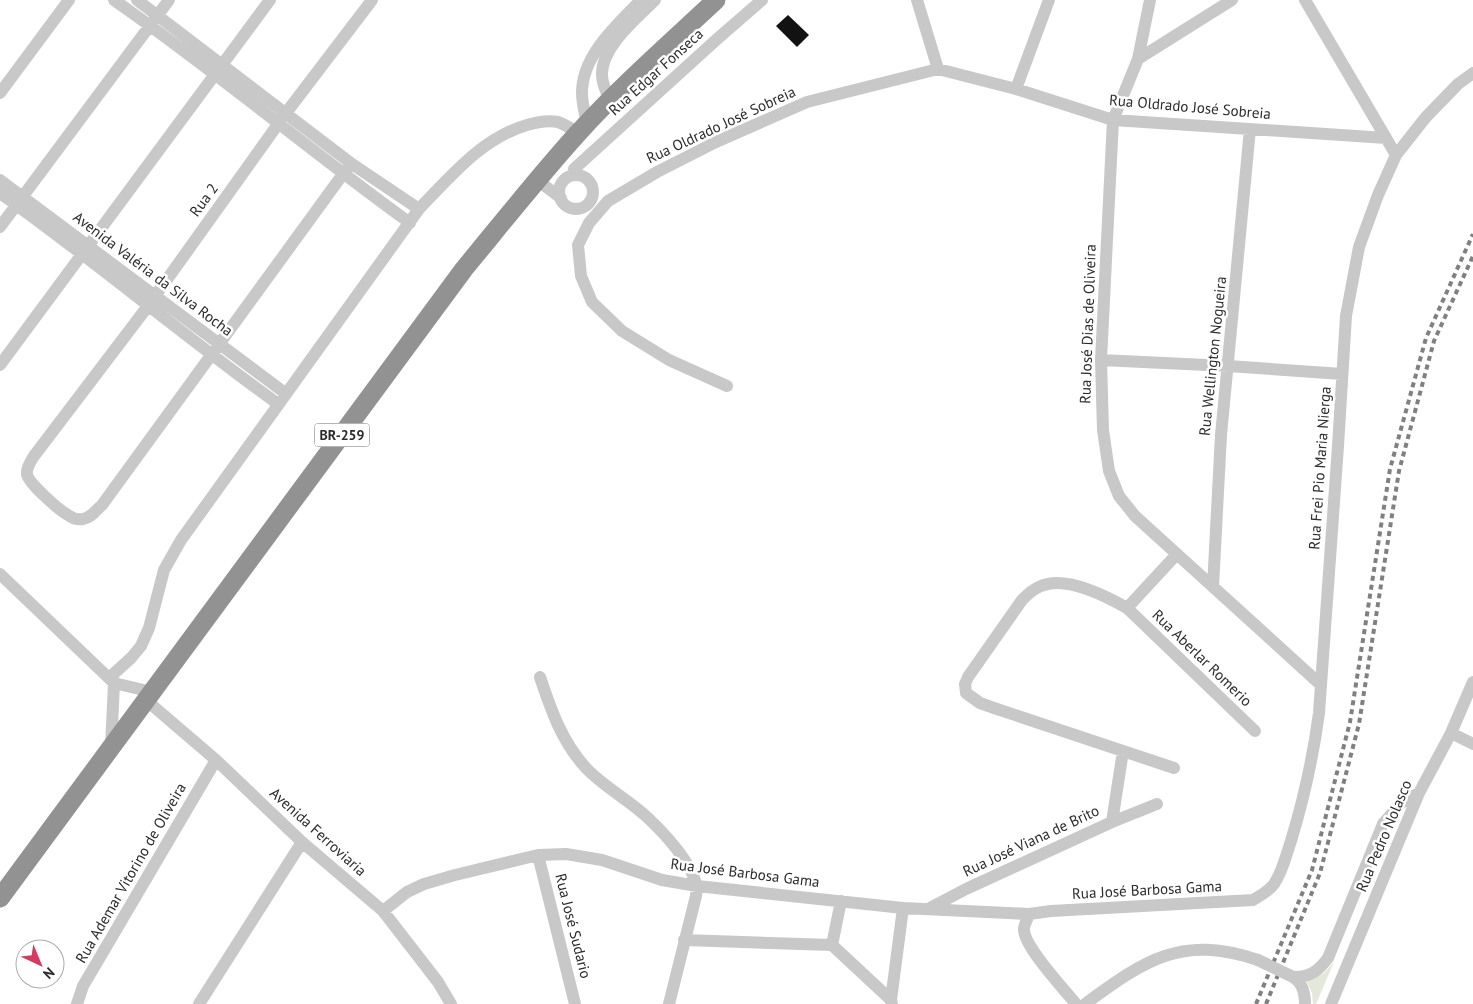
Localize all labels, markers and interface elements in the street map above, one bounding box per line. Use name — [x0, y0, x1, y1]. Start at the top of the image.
street label: Rua Edgar Fonseca — [604, 24, 707, 119]
street label: Rua Oldrado José Sobreia — [643, 82, 798, 167]
street label: Rua Oldrado José Sobreia — [1108, 90, 1272, 123]
street label: Rua 2 — [185, 179, 222, 220]
street label: Avenida Valéria da Silva Rocha — [70, 207, 237, 340]
street label: Rua José Dias de Oliveira — [1075, 244, 1100, 404]
street label: Rua Wellington Nogueira — [1195, 275, 1230, 437]
street label: Rua Frei Pio Maria Nierga — [1304, 386, 1335, 550]
road number: BR-259 — [314, 424, 370, 446]
street label: Rua Aberlar Romerio — [1148, 605, 1256, 710]
street label: Rua Pedro Nolasco — [1351, 777, 1416, 895]
street label: Rua Ademar Vitorino de Oliveira — [71, 779, 190, 966]
street label: Avenida Ferroviaria — [266, 783, 371, 880]
street label: Rua José Viana de Brito — [960, 801, 1102, 881]
street label: Rua José Barbosa Gama — [669, 854, 821, 891]
street label: Rua José Sudario — [551, 871, 596, 980]
street label: Rua José Barbosa Gama — [1072, 876, 1222, 903]
north arrow — [15, 939, 65, 989]
text: N — [39, 964, 59, 983]

